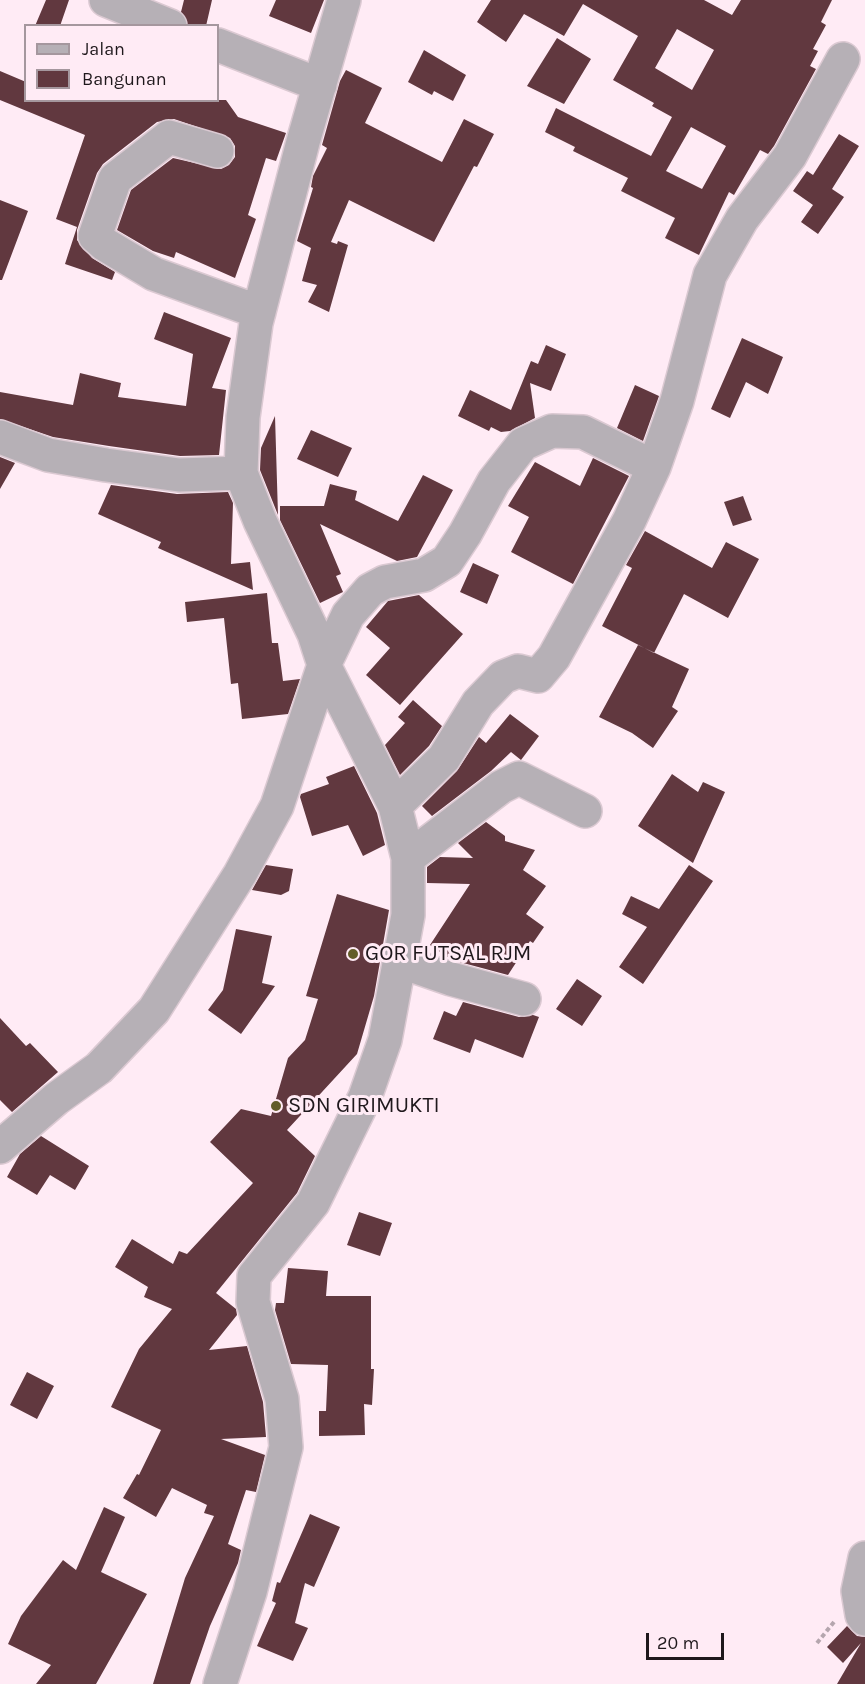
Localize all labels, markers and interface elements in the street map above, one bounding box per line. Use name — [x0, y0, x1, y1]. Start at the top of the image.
legend — [24, 24, 219, 102]
text: Jalan — [82, 38, 125, 60]
text: Bangunan — [82, 68, 167, 90]
place label: GOR FUTSAL RJM — [365, 941, 531, 967]
marker: GOR FUTSAL RJM — [346, 947, 360, 961]
place label: SDN GIRIMUKTI — [288, 1093, 440, 1119]
marker: SDN GIRIMUKTI — [269, 1099, 283, 1113]
scale bar — [649, 1621, 727, 1659]
text: 20 m — [657, 1632, 699, 1654]

